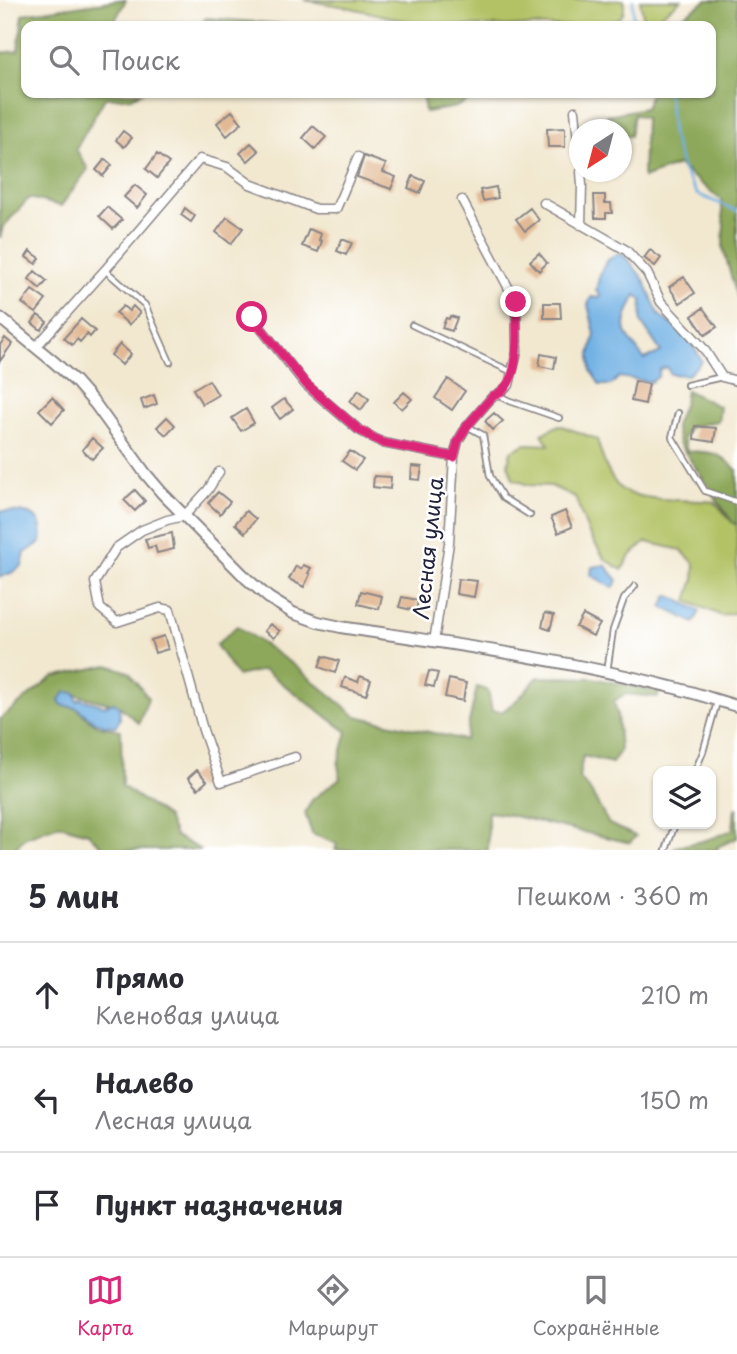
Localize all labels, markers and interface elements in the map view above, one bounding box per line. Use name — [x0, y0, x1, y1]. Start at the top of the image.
search box — [21, 21, 716, 98]
text: Поиск — [101, 40, 180, 79]
icon: search — [45, 41, 83, 79]
north arrow — [569, 119, 632, 182]
route end — [500, 286, 531, 317]
route start — [236, 301, 267, 332]
street label: Лесная улица — [404, 475, 450, 621]
map controls — [653, 766, 716, 829]
button: layers — [653, 766, 716, 829]
text: 5 мин — [28, 873, 120, 918]
text: Пешком · 360 m — [517, 878, 709, 913]
text: Прямо — [95, 958, 184, 997]
icon: ahead — [28, 976, 66, 1014]
text: 210 m — [641, 977, 709, 1012]
text: Кленовая улица — [95, 997, 279, 1032]
text: Налево — [95, 1063, 193, 1102]
icon: left — [28, 1081, 66, 1119]
text: 150 m — [640, 1082, 709, 1117]
text: Лесная улица — [95, 1102, 251, 1137]
text: Пункт назначения — [95, 1185, 343, 1224]
icon: arrive — [28, 1186, 66, 1224]
tab: Карта — [77, 1271, 133, 1341]
tab: Маршрут — [288, 1271, 378, 1341]
tab: Сохранённые — [533, 1271, 660, 1341]

